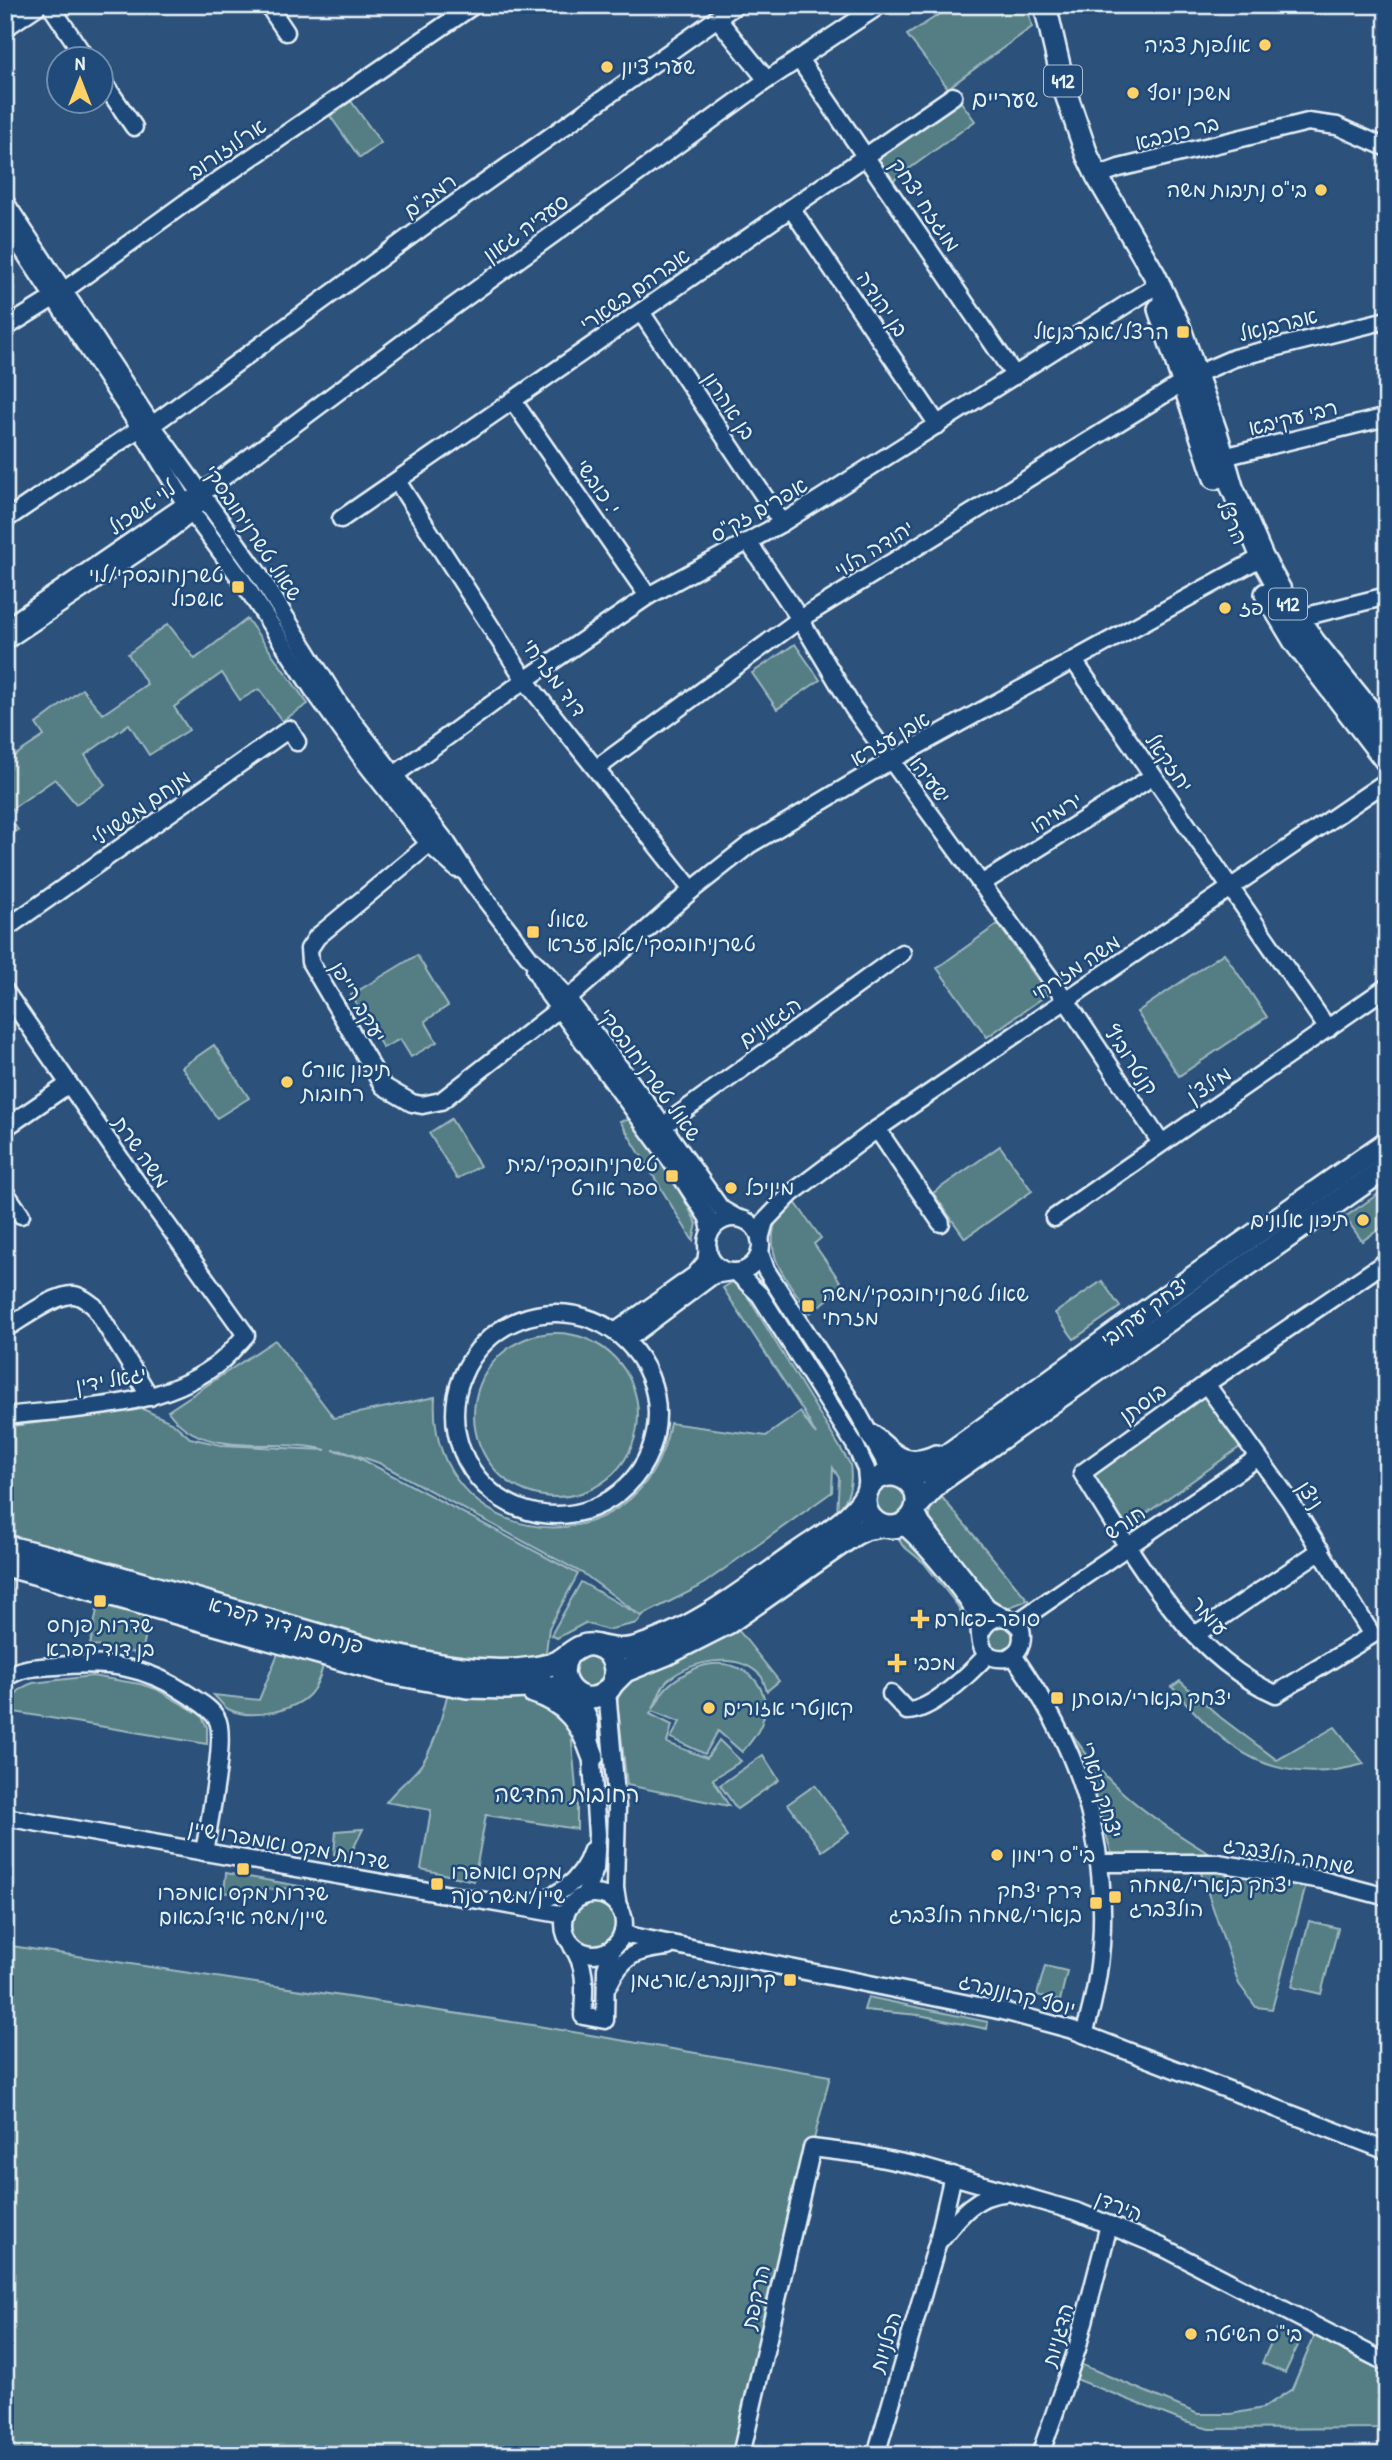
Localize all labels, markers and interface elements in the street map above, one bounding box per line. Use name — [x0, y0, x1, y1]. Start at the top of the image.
place label: אולפנת צביה — [1144, 30, 1251, 59]
marker: אולפנת צביה — [1257, 37, 1273, 53]
north arrow — [46, 46, 116, 116]
text: N — [75, 50, 85, 76]
place label: שערי ציון — [621, 52, 695, 81]
marker: שערי ציון — [599, 59, 615, 75]
road number: 412 — [1044, 66, 1082, 96]
place label: משכן יוסף — [1147, 78, 1231, 107]
district label: שעריים — [972, 83, 1038, 114]
marker: משכן יוסף — [1125, 85, 1141, 101]
street label: בר כוכבא — [1132, 108, 1222, 157]
street label: ארלוזורוב — [181, 112, 272, 186]
street label: מוגזח יצחק — [883, 152, 968, 257]
street label: רמב"ם — [397, 166, 462, 225]
place label: בי"ס נתיבות משה — [1167, 175, 1307, 204]
marker: בי"ס נתיבות משה — [1313, 182, 1329, 198]
street label: סעדיה גאון — [477, 187, 575, 269]
street label: אברהם בשארי — [574, 241, 696, 338]
street label: בן יהודה — [850, 265, 915, 342]
street label: אברבנאל — [1235, 301, 1320, 348]
place label: הרצל/אברבנאל — [1033, 317, 1169, 346]
marker: הרצל/אברבנאל — [1175, 324, 1191, 340]
street label: בן אהרון — [696, 366, 763, 445]
street label: רבי עקיבא — [1245, 392, 1341, 443]
street label: י. כובשי — [569, 453, 628, 520]
street label: שאול טשרניחובסקי — [197, 459, 310, 607]
street label: אפרים זק"ס — [705, 470, 813, 549]
street label: לוי אשכול — [102, 473, 182, 542]
street label: הרצל — [1210, 495, 1255, 549]
street label: יהודה הלוי — [829, 513, 919, 584]
place label: טשרנחובסקי/לוי אשכול — [89, 560, 224, 613]
marker: טשרנחובסקי/לוי אשכול — [230, 579, 246, 595]
road number: 412 — [1269, 589, 1307, 620]
place label: פז — [1239, 593, 1264, 622]
marker: פז — [1217, 600, 1233, 616]
street label: דוד מזרחי — [515, 633, 593, 723]
street label: אבן עזרא — [845, 704, 935, 773]
street label: יחזקאל — [1139, 727, 1200, 798]
street label: ישעיהו — [903, 750, 958, 809]
street label: מנחם מששוילי — [85, 763, 196, 853]
street label: ירמיהו — [1024, 785, 1087, 840]
place label: שאול טשרניחובסקי/אבן עזרא — [547, 905, 756, 958]
marker: שאול טשרניחובסקי/אבן עזרא — [525, 924, 541, 940]
street label: משה מזרחי — [1026, 927, 1126, 1008]
street label: יעקב רייפן — [324, 956, 393, 1048]
street label: הגאונים — [732, 989, 807, 1054]
street label: שאול טשרניחובסקי — [592, 1002, 709, 1147]
street label: קנטרוביץ — [1097, 1019, 1166, 1101]
place label: תיכון אורט רחובות — [299, 1055, 391, 1108]
street label: מילצ'ן — [1180, 1059, 1237, 1110]
marker: תיכון אורט רחובות — [279, 1074, 295, 1090]
street label: משה שרת — [105, 1109, 177, 1194]
place label: טשרניחובסקי/בית ספר אורט — [506, 1149, 658, 1202]
marker: טשרניחובסקי/בית ספר אורט — [664, 1168, 680, 1184]
place label: מיניכל — [745, 1173, 794, 1202]
marker: מיניכל — [723, 1180, 739, 1196]
place label: תיכון אלונים — [1250, 1205, 1349, 1234]
marker: תיכון אלונים — [1355, 1212, 1371, 1228]
street label: יצחק יעקובי — [1095, 1270, 1195, 1353]
place label: שאול טשרניחובסקי/משה מזרחי — [822, 1279, 1029, 1332]
marker: שאול טשרניחובסקי/משה מזרחי — [800, 1298, 816, 1314]
street label: יגאל ידין — [73, 1359, 149, 1400]
street label: בוסתן — [1113, 1376, 1172, 1430]
street label: ניצן — [1290, 1475, 1331, 1515]
street label: חורש — [1098, 1498, 1151, 1547]
street label: פנחס בן דוד קפרא — [205, 1588, 367, 1661]
street label: עומר — [1184, 1589, 1235, 1642]
marker: שדרות פנחס בן דוד קפרא — [92, 1593, 108, 1609]
place label: סופר-פארם — [934, 1604, 1040, 1633]
place label: שדרות פנחס בן דוד קפרא — [45, 1610, 155, 1663]
marker: סופר-פארם — [912, 1611, 928, 1627]
place label: מכבי — [913, 1648, 956, 1677]
marker: מכבי — [887, 1653, 907, 1673]
place label: יצחק בנארי/בוסתן — [1071, 1683, 1231, 1712]
marker: יצחק בנארי/בוסתן — [1049, 1690, 1065, 1706]
place label: קאנטרי אזורים — [723, 1693, 854, 1722]
marker: קאנטרי אזורים — [701, 1700, 717, 1716]
street label: יצחק בנארי — [1073, 1738, 1130, 1842]
district label: רחובות החדשה — [494, 1778, 640, 1809]
street label: שדרות מקס ואמפרו שיין — [186, 1812, 393, 1877]
street label: שמחה הולצברג — [1221, 1830, 1357, 1881]
place label: בי"ס רימון — [1011, 1840, 1095, 1869]
marker: בי"ס רימון — [989, 1847, 1005, 1863]
place label: מקס ואמפרו שיין/משה סנה — [451, 1857, 566, 1910]
marker: שדרות מקס ואמפרו שיין/משה אידלבאום — [235, 1861, 251, 1877]
place label: יצחק בנארי/שמחה הולצברג — [1129, 1870, 1292, 1923]
marker: מקס ואמפרו שיין/משה סנה — [429, 1876, 445, 1892]
place label: דרך יצחק בנארי/שמחה הולצברג — [889, 1876, 1082, 1929]
place label: שדרות מקס ואמפרו שיין/משה אידלבאום — [157, 1878, 329, 1931]
marker: יצחק בנארי/שמחה הולצברג — [1107, 1889, 1123, 1905]
marker: דרך יצחק בנארי/שמחה הולצברג — [1088, 1895, 1104, 1911]
place label: קרוננברג/ארגמן — [630, 1965, 776, 1994]
street label: יוסף קרוננברג — [956, 1966, 1078, 2023]
marker: קרוננברג/ארגמן — [782, 1972, 798, 1988]
street label: הירדן — [1091, 2183, 1147, 2228]
street label: הרקפת — [734, 2262, 777, 2333]
street label: הדגניות — [1034, 2300, 1080, 2372]
street label: הכלניות — [862, 2308, 909, 2378]
place label: בי"ס השיטה — [1205, 2319, 1302, 2348]
marker: בי"ס השיטה — [1183, 2326, 1199, 2342]

